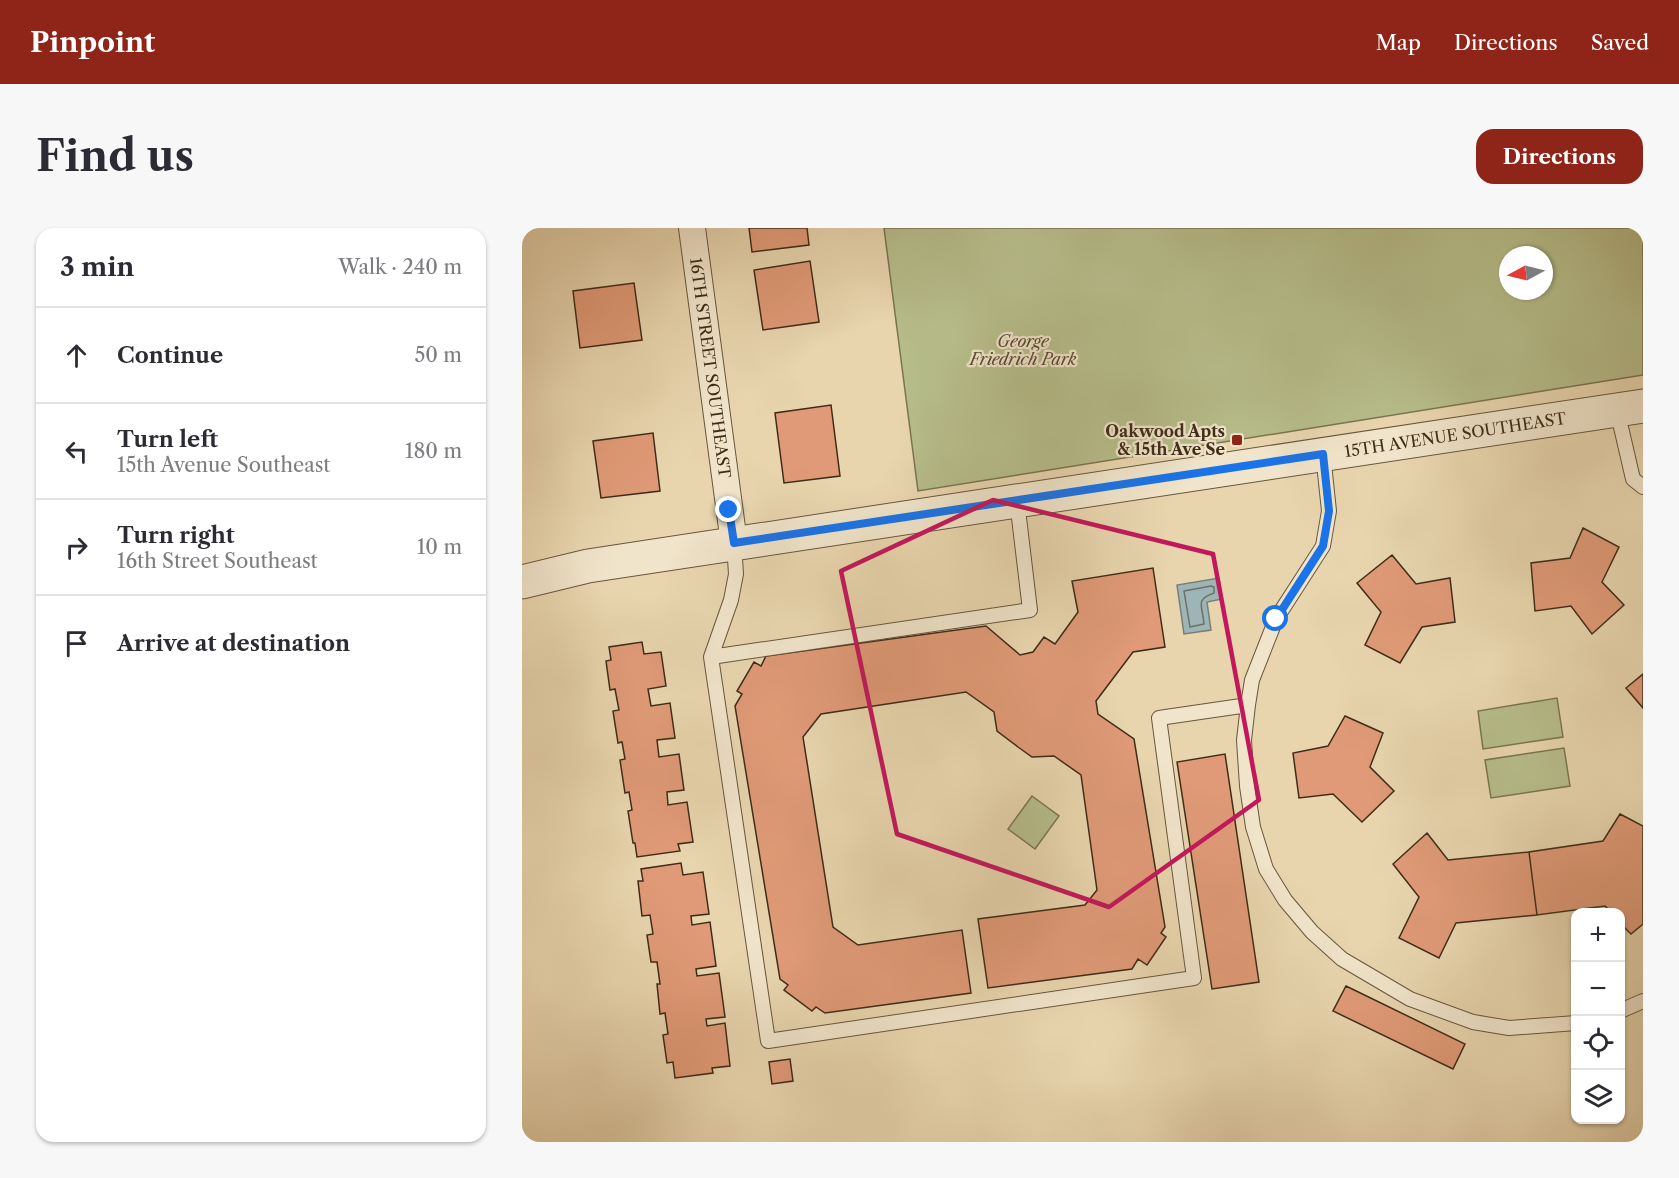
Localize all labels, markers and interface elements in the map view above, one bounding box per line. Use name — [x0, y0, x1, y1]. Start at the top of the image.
text: Pinpoint — [30, 25, 155, 59]
text: Map — [1376, 30, 1421, 55]
text: Directions — [1454, 30, 1558, 55]
text: Saved — [1591, 30, 1649, 55]
button: Directions — [1476, 129, 1643, 184]
text: Find us — [36, 130, 194, 182]
north arrow — [1499, 246, 1553, 300]
text: 3 min — [60, 251, 134, 283]
text: Walk · 240 m — [338, 255, 462, 279]
street label: 16TH STREET SOUTHEAST — [686, 256, 735, 479]
park label: George Friedrich Park — [968, 331, 1077, 369]
icon: ahead — [60, 339, 93, 372]
text: Continue — [117, 342, 223, 369]
text: 50 m — [415, 343, 462, 367]
street label: 15TH AVENUE SOUTHEAST — [1343, 408, 1567, 461]
place label: Oakwood Apts & 15th Ave Se — [1105, 421, 1225, 459]
text: Turn left — [117, 426, 218, 453]
marker: Oakwood Apts & 15th Ave Se — [1230, 433, 1244, 447]
icon: left — [60, 435, 93, 468]
text: 180 m — [405, 439, 462, 463]
text: 15th Avenue Southeast — [117, 453, 330, 477]
route end — [715, 496, 741, 522]
text: Turn right — [117, 522, 235, 549]
icon: right — [60, 531, 93, 564]
text: 10 m — [417, 535, 462, 559]
text: 16th Street Southeast — [117, 549, 318, 573]
route start — [1262, 605, 1288, 631]
icon: arrive — [60, 627, 93, 660]
text: Arrive at destination — [117, 630, 350, 657]
map controls — [1571, 908, 1625, 1124]
button: + — [1571, 908, 1625, 962]
button: − — [1571, 962, 1625, 1016]
button: locate — [1571, 1016, 1625, 1070]
button: layers — [1571, 1070, 1625, 1124]

